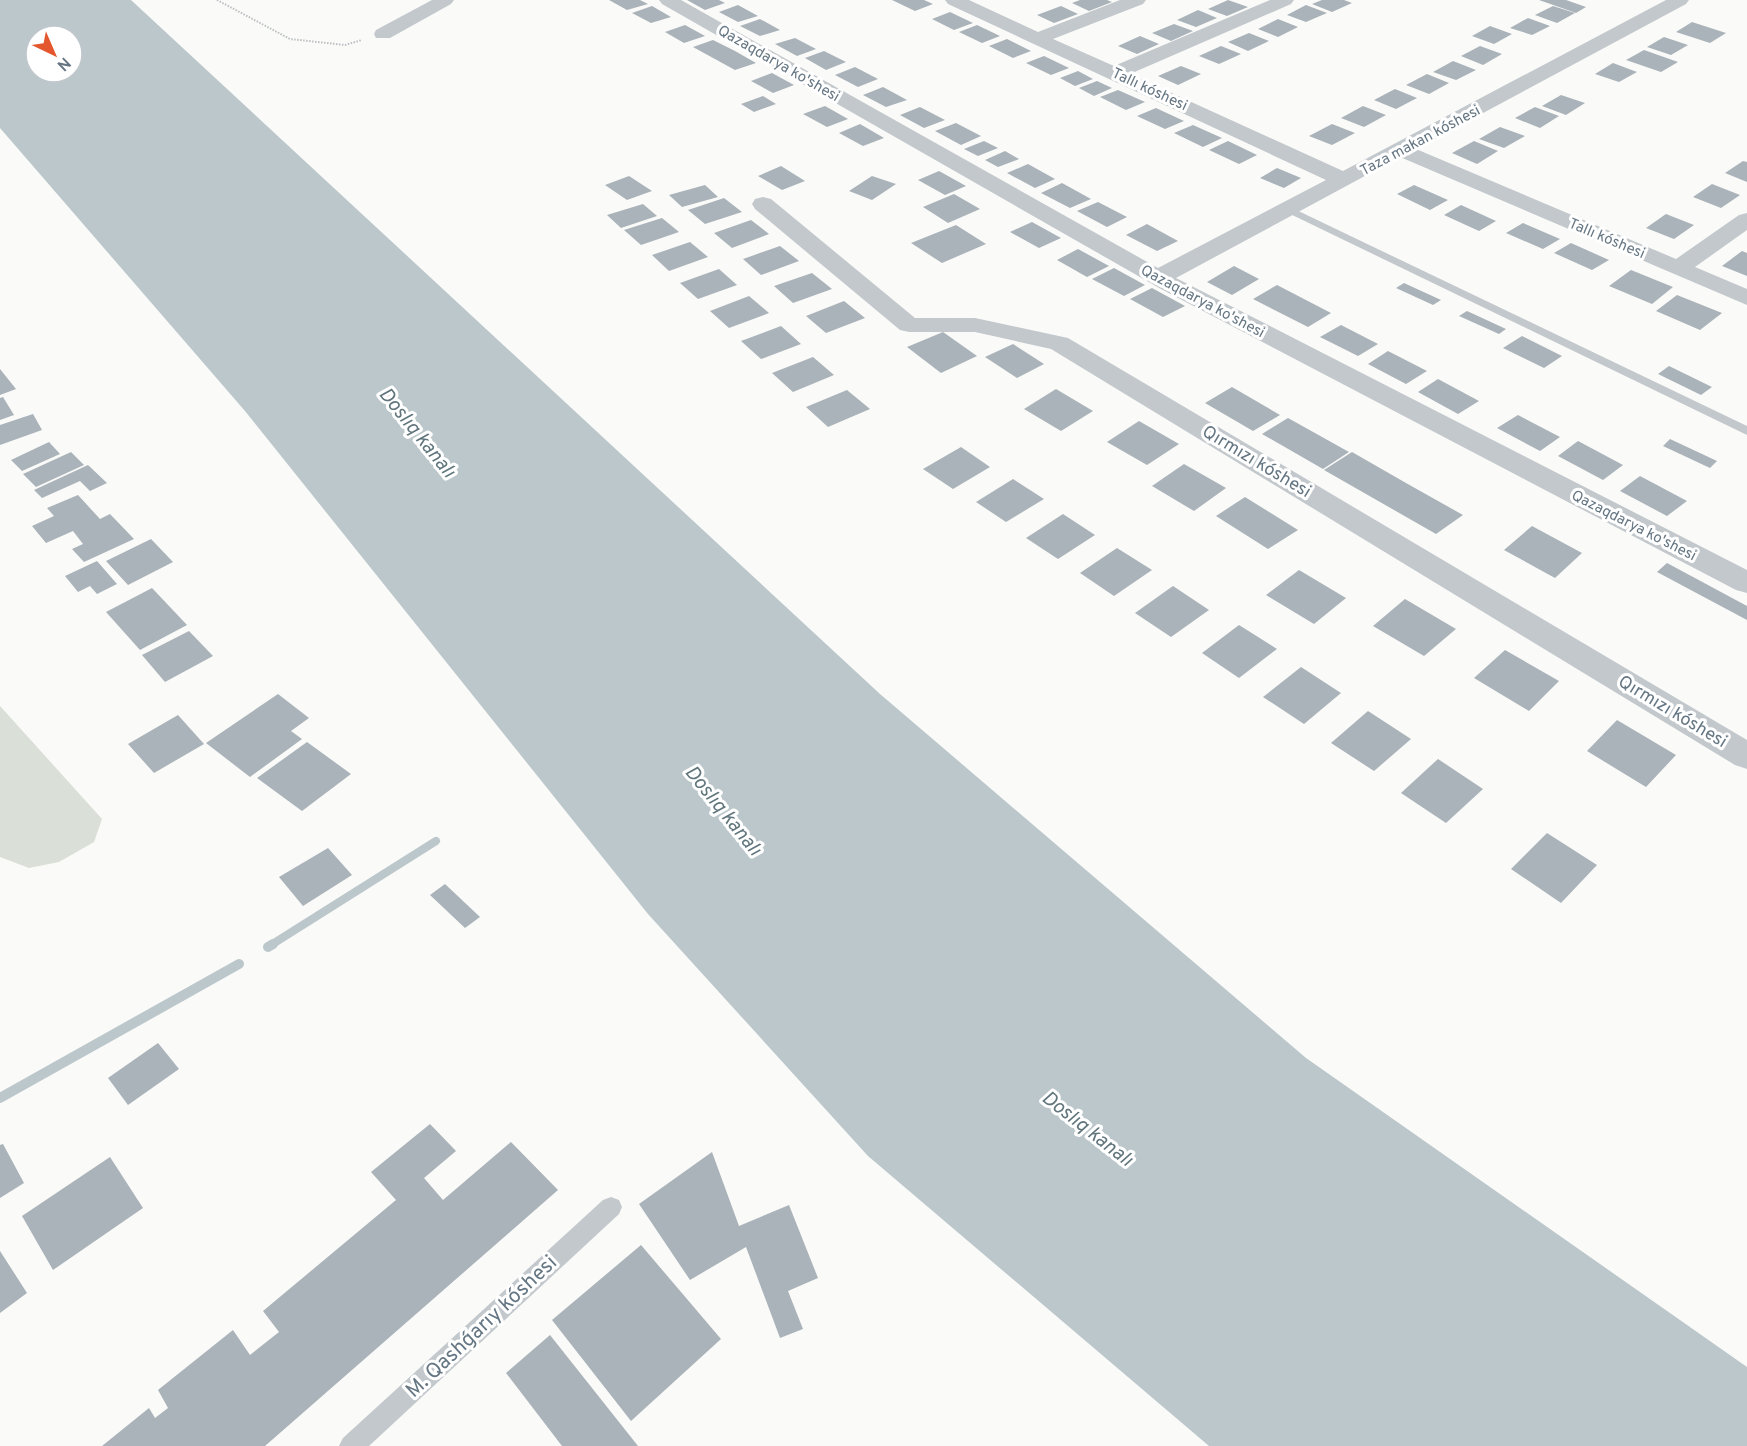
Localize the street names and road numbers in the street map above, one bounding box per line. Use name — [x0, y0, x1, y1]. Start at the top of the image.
street label: Qazaqdarya ko'shesi — [714, 22, 843, 107]
street label: Tallı kóshesi — [1109, 65, 1190, 116]
street label: Taza makan kóshesi — [1357, 102, 1484, 181]
street label: Tallı kóshesi — [1565, 215, 1648, 264]
street label: Qazaqdarya ko'shesi — [1137, 262, 1268, 343]
street label: Qırmızı kóshesi — [1198, 421, 1315, 504]
street label: Qazaqdarya ko'shesi — [1568, 487, 1699, 566]
street label: Qırmızı kóshesi — [1614, 671, 1731, 754]
street label: M. Qashǵarıy kóshesi — [401, 1250, 563, 1404]

